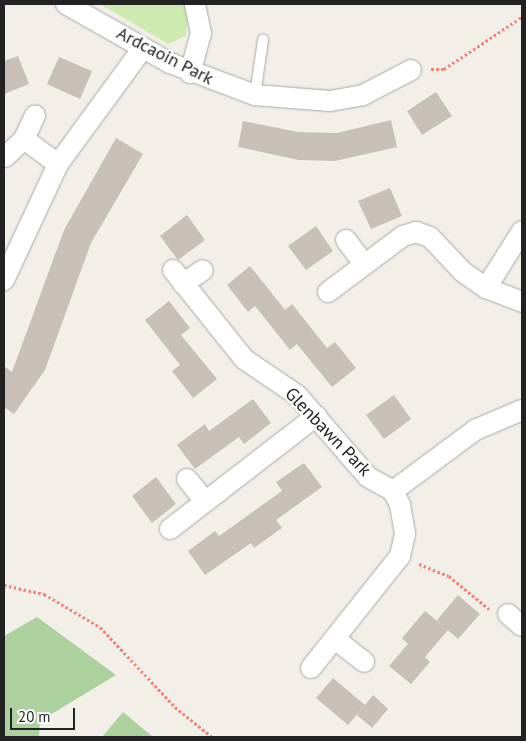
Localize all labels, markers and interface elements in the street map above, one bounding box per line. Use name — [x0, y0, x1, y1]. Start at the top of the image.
street label: Ardcaoin Park — [113, 22, 217, 90]
street label: Glenbawn Park — [280, 383, 376, 481]
scale bar — [12, 698, 78, 730]
text: 20 m — [18, 707, 51, 726]

